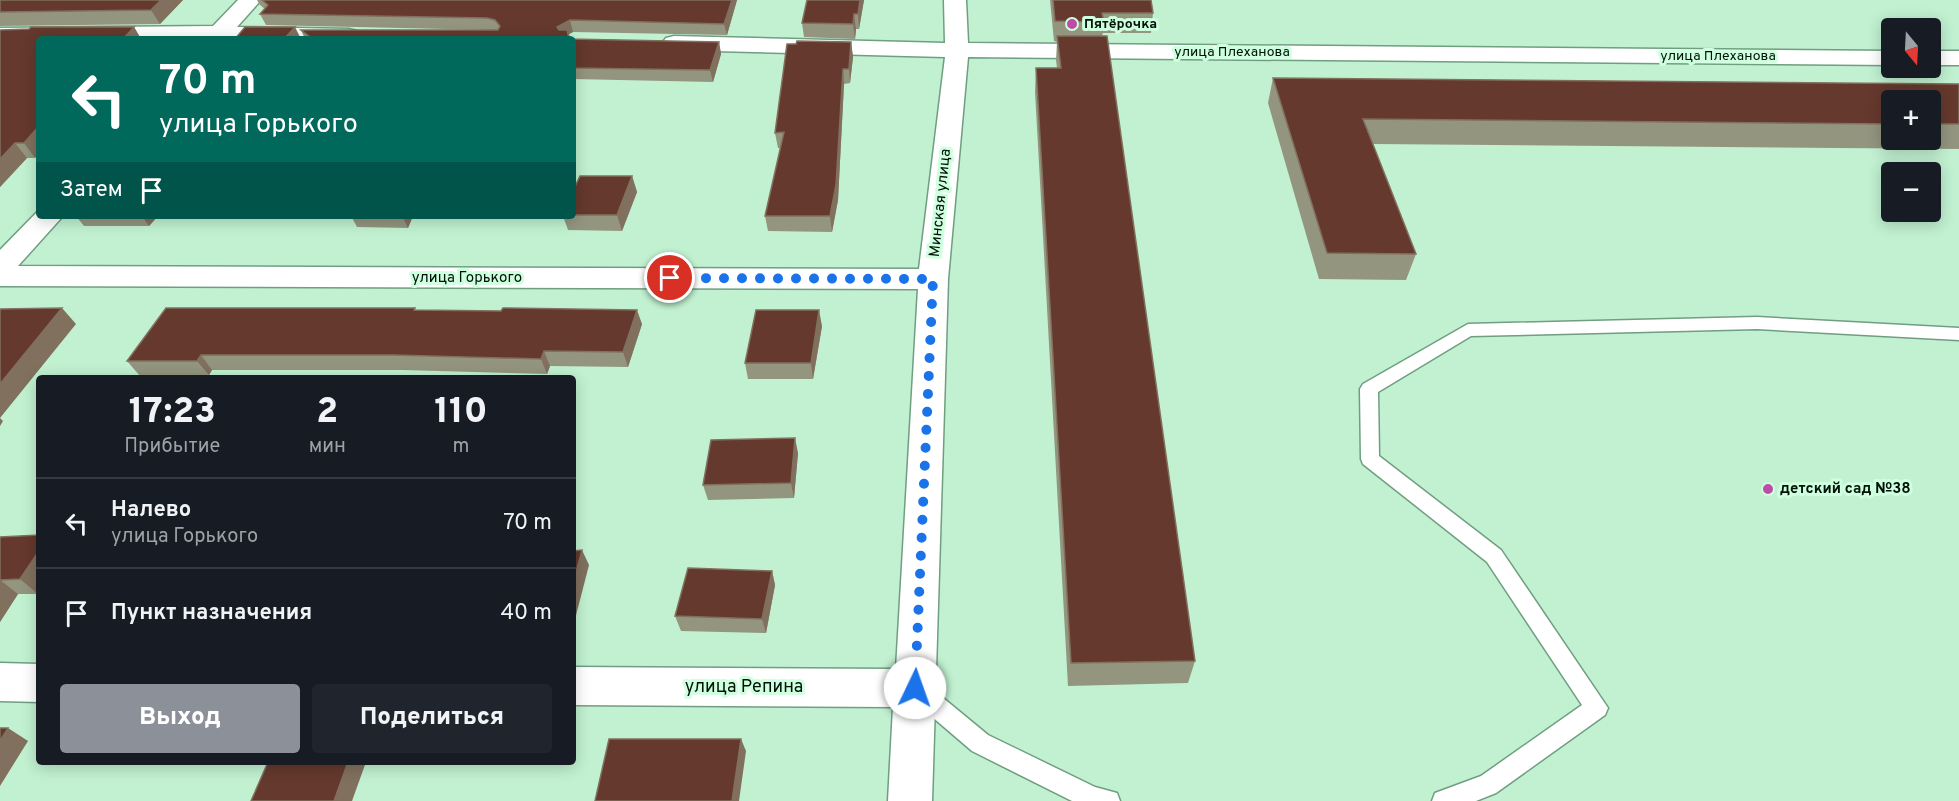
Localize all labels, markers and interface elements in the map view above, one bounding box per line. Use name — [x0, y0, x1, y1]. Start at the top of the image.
place label: Пятёрочка — [1084, 16, 1157, 33]
marker: Пятёрочка — [1065, 17, 1079, 31]
north arrow — [1881, 18, 1941, 78]
map controls — [1881, 18, 1941, 222]
street label: улица Плеханова — [1174, 44, 1290, 61]
street label: улица Плеханова — [1660, 48, 1776, 65]
text: 70 m — [159, 56, 257, 109]
icon: left — [60, 60, 138, 138]
button: + — [1881, 90, 1941, 150]
text: улица Горького — [159, 108, 358, 142]
street label: Минская улица — [926, 148, 956, 258]
button: − — [1881, 162, 1941, 222]
icon: arrive — [135, 174, 168, 207]
text: Затем — [60, 177, 123, 204]
pin — [644, 252, 695, 303]
icon: arrive — [653, 261, 686, 294]
street label: улица Горького — [412, 269, 522, 288]
text: 17:23 — [129, 390, 216, 436]
text: 2 — [316, 390, 338, 436]
text: 110 — [434, 390, 488, 436]
text: Прибытие — [124, 434, 220, 460]
text: мин — [309, 434, 346, 460]
text: m — [452, 434, 469, 460]
place label: детский сад №38 — [1780, 480, 1911, 499]
marker: детский сад №38 — [1761, 482, 1775, 496]
text: Налево — [111, 497, 191, 524]
icon: left — [60, 507, 93, 540]
text: 70 m — [503, 510, 552, 537]
text: улица Горького — [111, 524, 258, 550]
icon: arrive — [60, 597, 93, 630]
text: Пункт назначения — [111, 600, 312, 627]
text: 40 m — [500, 600, 552, 627]
position arrow — [883, 656, 947, 720]
street label: улица Репина — [685, 676, 803, 699]
button: Выход — [60, 684, 300, 753]
button: Поделиться — [312, 684, 552, 753]

